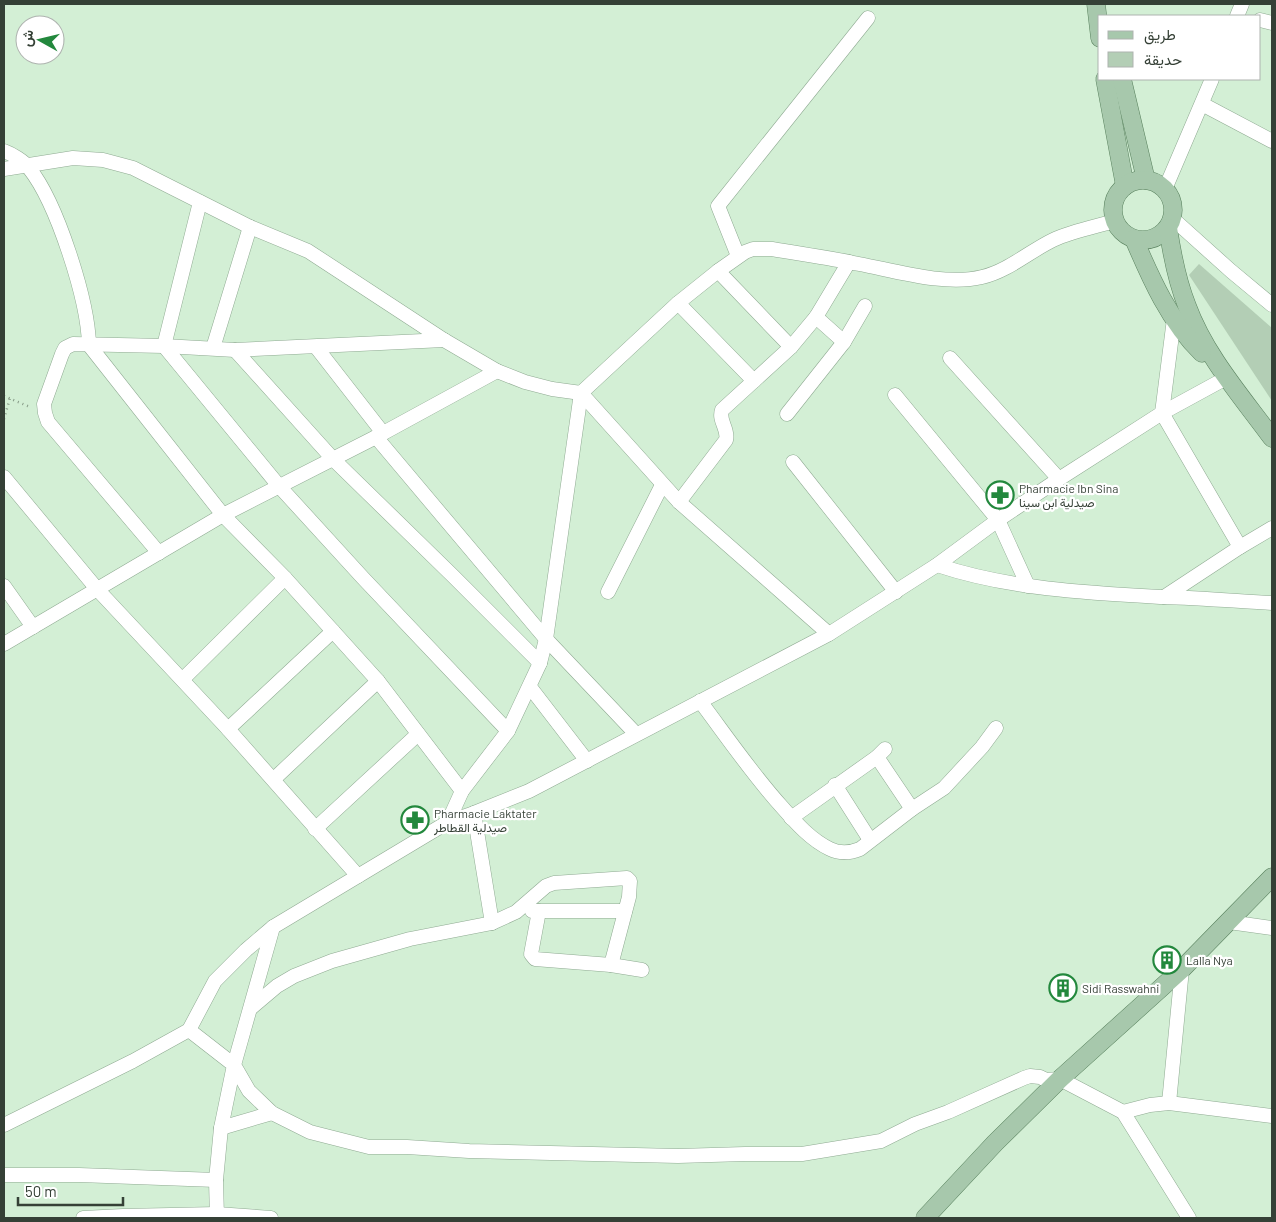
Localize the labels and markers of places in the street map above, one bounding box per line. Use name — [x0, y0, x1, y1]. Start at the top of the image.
pharmacy icon: Pharmacie Ibn Sina صيدلية ابن سينا — [985, 480, 1015, 510]
place label: Pharmacie Ibn Sina صيدلية ابن سينا — [1019, 481, 1118, 511]
pharmacy icon: Pharmacie Laktater صيدلية القطاطر — [400, 805, 430, 835]
place label: Pharmacie Laktater صيدلية القطاطر — [433, 806, 537, 836]
building icon: Lalla Nya — [1152, 945, 1182, 975]
place label: Lalla Nya — [1186, 953, 1233, 967]
building icon: Sidi Rasswahni — [1048, 973, 1078, 1003]
place label: Sidi Rasswahni — [1082, 981, 1159, 995]

